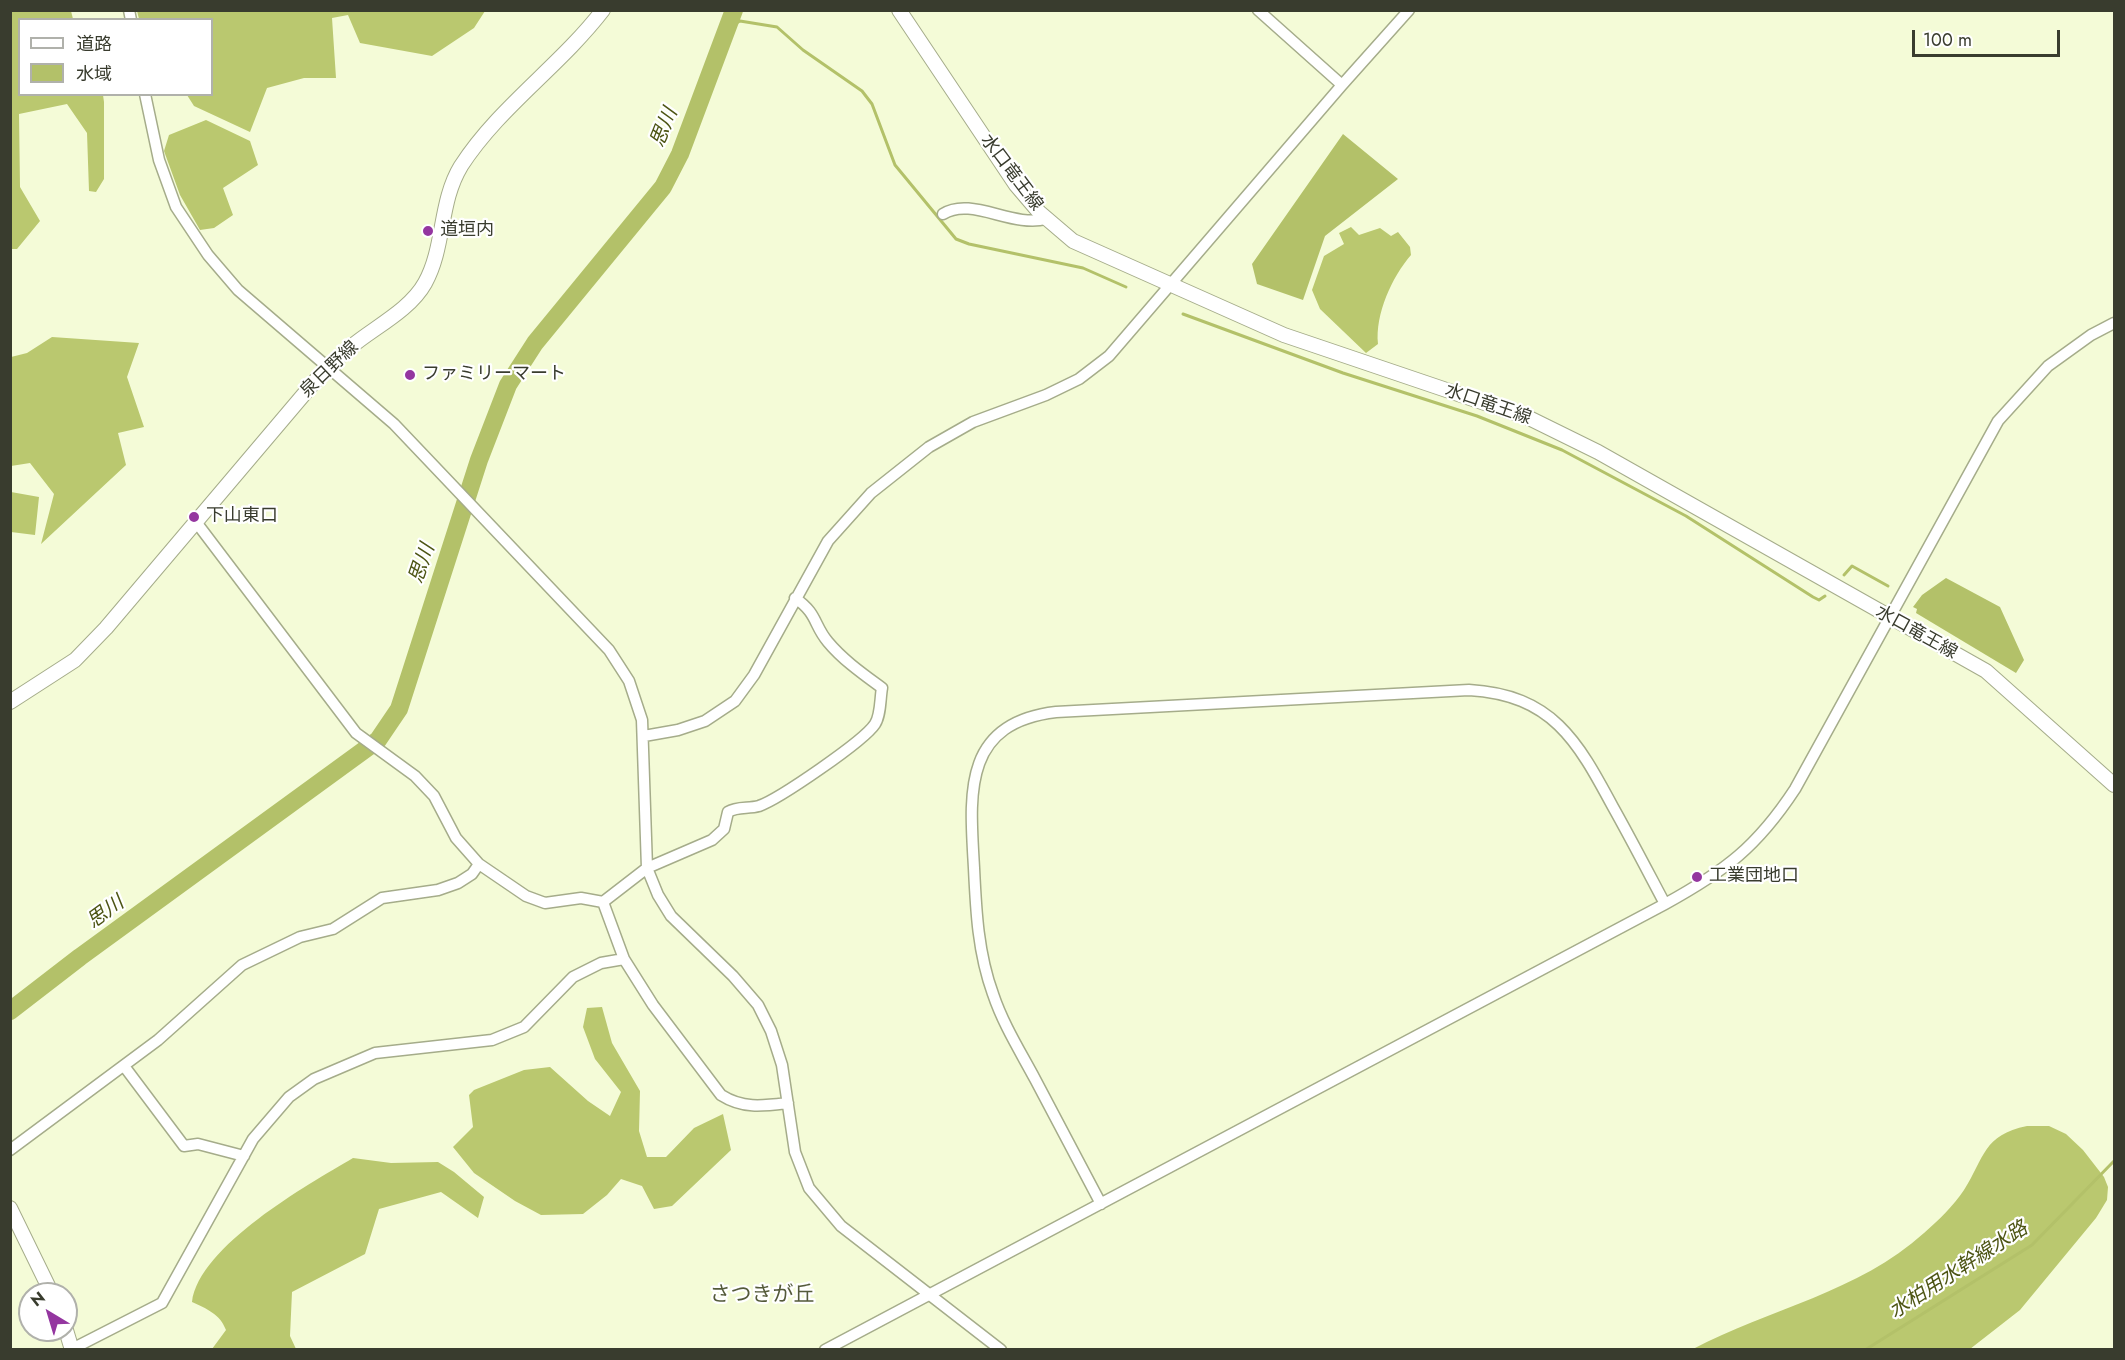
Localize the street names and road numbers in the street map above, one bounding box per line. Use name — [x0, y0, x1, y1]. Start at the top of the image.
street label: 水口竜王線 — [975, 131, 1047, 215]
street label: 泉日野線 — [297, 337, 363, 403]
street label: 水口竜王線 — [1442, 380, 1534, 430]
street label: 水口竜王線 — [1871, 602, 1961, 664]

